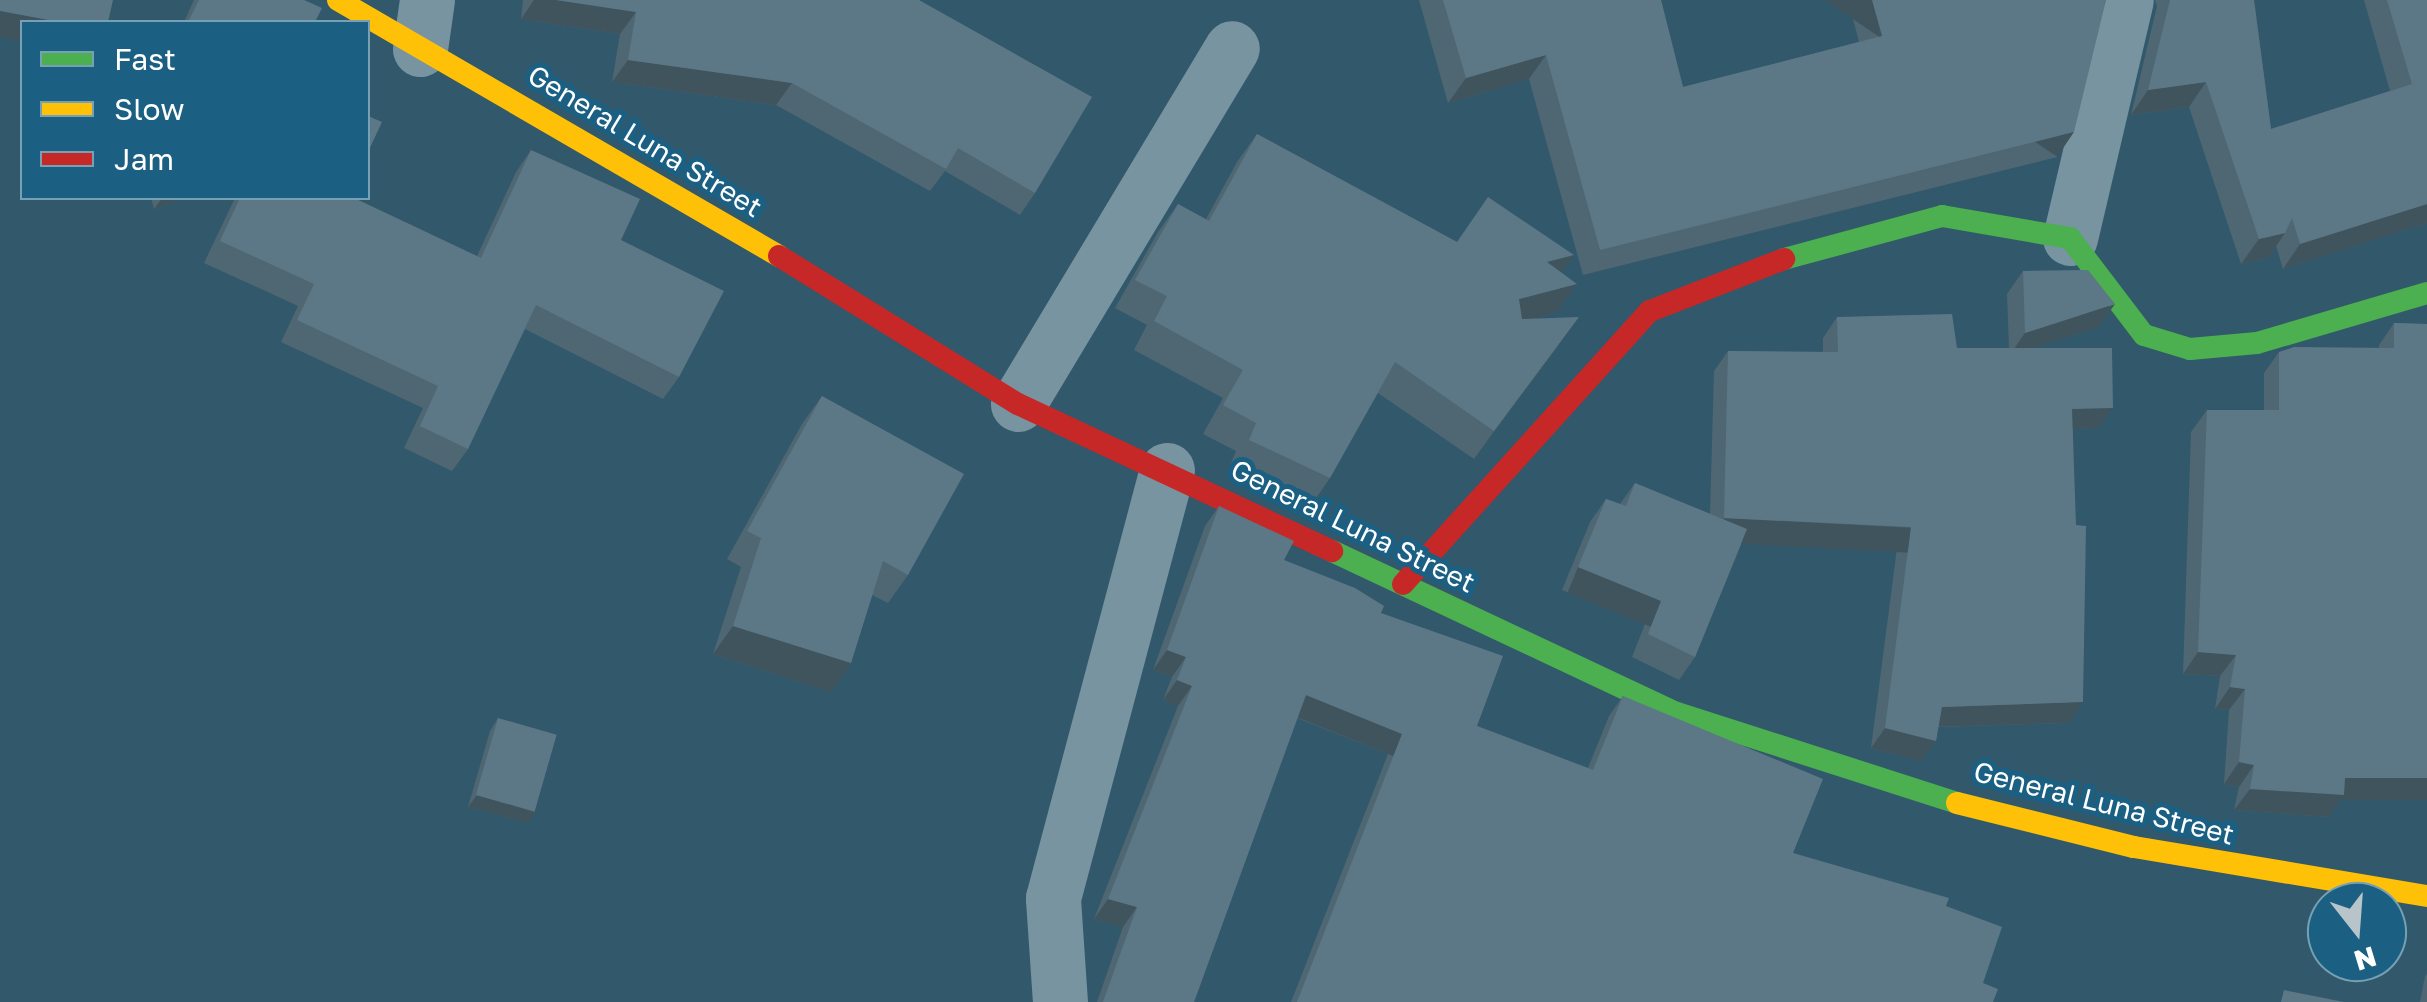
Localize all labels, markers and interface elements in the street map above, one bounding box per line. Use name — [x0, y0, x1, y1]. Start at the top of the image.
legend — [20, 20, 370, 200]
text: Fast — [114, 41, 176, 77]
street label: General Luna Street — [522, 58, 768, 224]
text: Slow — [114, 91, 185, 127]
text: Jam — [114, 141, 174, 177]
street label: General Luna Street — [1226, 452, 1480, 600]
street label: General Luna Street — [1970, 754, 2238, 852]
north arrow — [2307, 882, 2407, 982]
text: N — [2350, 940, 2380, 978]

